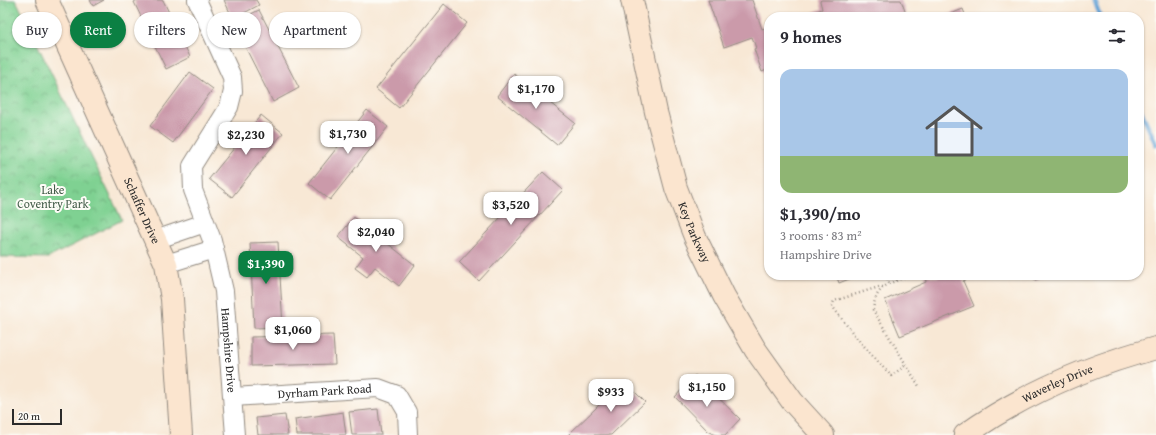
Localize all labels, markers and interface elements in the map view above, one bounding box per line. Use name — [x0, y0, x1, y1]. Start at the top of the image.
chip: Buy — [12, 12, 62, 48]
chip: Rent — [70, 12, 126, 48]
chip: Filters — [134, 12, 199, 48]
chip: New — [207, 12, 261, 48]
chip: Apartment — [269, 12, 361, 48]
text: 9 homes — [780, 24, 842, 49]
icon: filters — [1106, 25, 1128, 47]
pin: $1,170 — [503, 76, 569, 110]
text: $1,170 — [517, 79, 555, 98]
icon: home — [918, 95, 990, 167]
pin: $1,730 — [315, 121, 381, 155]
pin: $2,230 — [213, 122, 279, 156]
text: $1,730 — [329, 124, 367, 143]
text: $2,230 — [227, 125, 265, 144]
street label: Schaffer Drive — [120, 174, 165, 247]
park label: Lake Coventry Park — [17, 181, 90, 212]
pin: $3,520 — [478, 192, 544, 226]
text: $3,520 — [492, 195, 530, 214]
street label: Key Parkway — [674, 199, 715, 265]
text: $1,390/mo — [780, 201, 861, 226]
pin: $2,040 — [343, 219, 409, 253]
text: $2,040 — [357, 222, 395, 241]
text: 3 rooms · 83 m² — [780, 226, 862, 245]
text: Hampshire Drive — [780, 245, 872, 264]
pin: $1,390 — [233, 251, 299, 285]
text: $1,390 — [247, 254, 285, 273]
street label: Hampshire Drive — [217, 307, 241, 393]
pin: $1,060 — [260, 317, 326, 351]
text: $1,060 — [274, 320, 312, 339]
street label: Waverley Drive — [1019, 360, 1095, 407]
pin: $1,150 — [674, 374, 740, 408]
text: $1,150 — [688, 377, 726, 396]
street label: Dyrham Park Road — [277, 379, 373, 402]
pin: $933 — [587, 379, 635, 413]
text: $933 — [598, 382, 624, 401]
scale bar — [12, 407, 62, 426]
text: 20 m — [18, 408, 40, 424]

